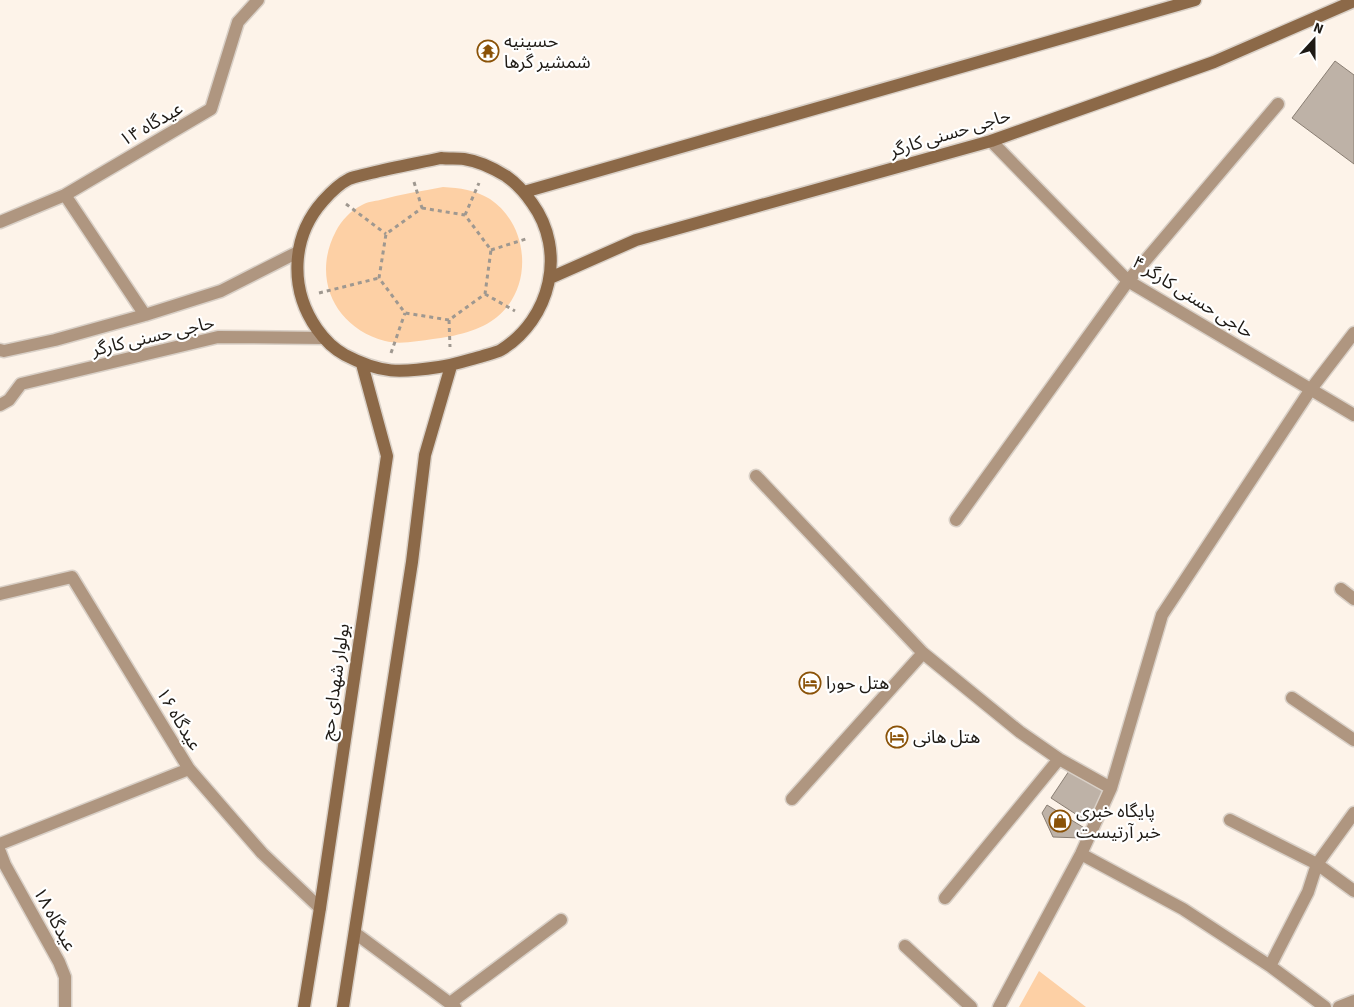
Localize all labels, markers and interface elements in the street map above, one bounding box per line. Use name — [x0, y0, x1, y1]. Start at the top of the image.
north arrow — [1289, 15, 1339, 65]
text: N — [1310, 18, 1326, 40]
place label: حسینیه شمشیر گرها — [504, 29, 591, 75]
temple icon: حسینیه شمشیر گرها — [476, 39, 500, 63]
street label: عیدگاه ۱۴ — [115, 96, 188, 153]
street label: حاجی حسنی کارگر — [886, 103, 1014, 164]
street label: حاجی حسنی کارگر ۴ — [1127, 250, 1258, 345]
street label: حاجی حسنی کارگر — [88, 310, 217, 363]
street label: بولوار شهدای حج — [315, 622, 356, 742]
hotel icon: هتل حورا — [798, 671, 822, 695]
place label: هتل حورا — [826, 671, 889, 696]
street label: عیدگاه ۱۶ — [150, 683, 207, 755]
hotel icon: هتل هانی — [885, 725, 909, 749]
place label: هتل هانی — [913, 725, 980, 750]
place label: پایگاه خبری خبر آرتیست — [1076, 799, 1161, 845]
shop icon: پایگاه خبری خبر آرتیست — [1048, 809, 1072, 833]
street label: عیدگاه ۱۸ — [27, 883, 82, 956]

